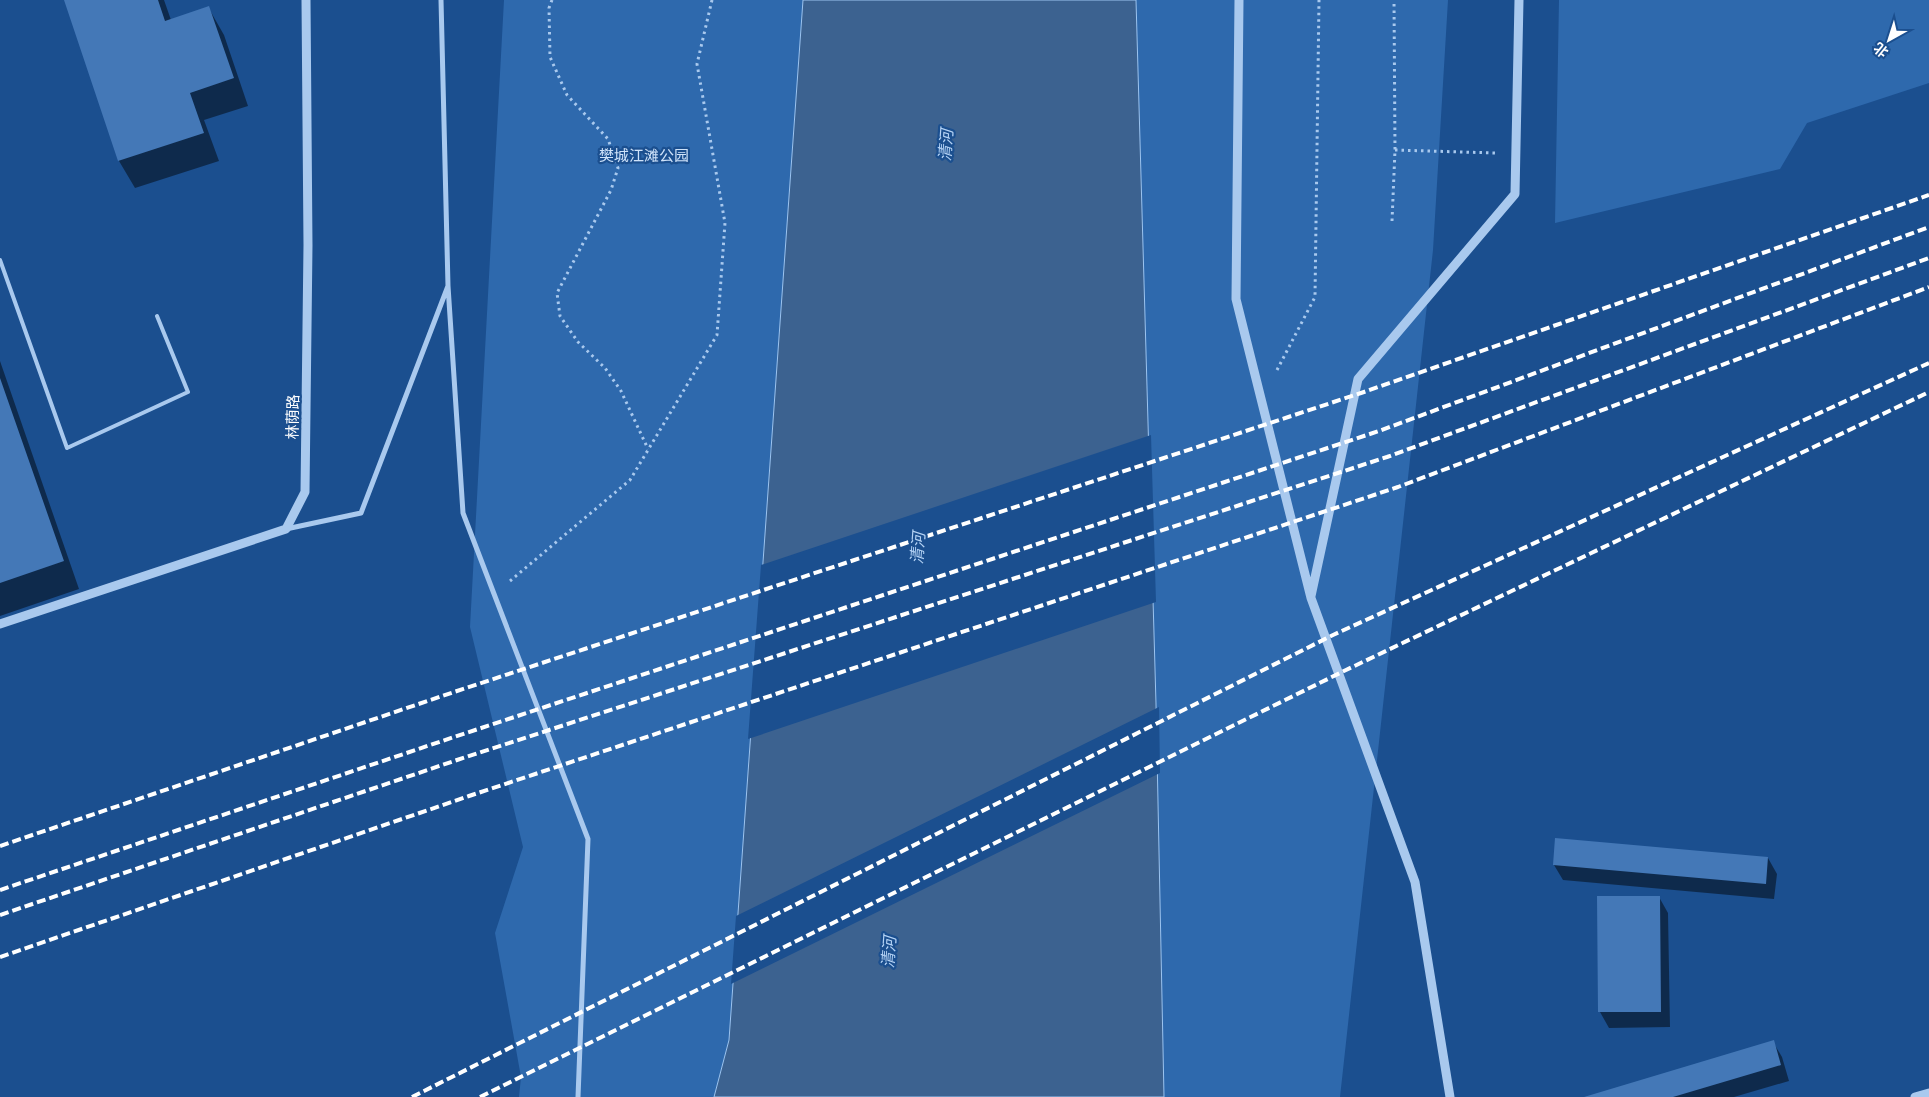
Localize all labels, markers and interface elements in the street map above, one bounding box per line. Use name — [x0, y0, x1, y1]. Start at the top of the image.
north arrow — [1864, 15, 1914, 65]
text: 北 — [1870, 39, 1891, 62]
water label: 清河 — [934, 125, 956, 162]
park label: 樊城江滩公园 — [599, 146, 689, 164]
street label: 林荫路 — [283, 394, 301, 440]
water label: 清河 — [906, 528, 928, 565]
water label: 清河 — [877, 932, 899, 969]

